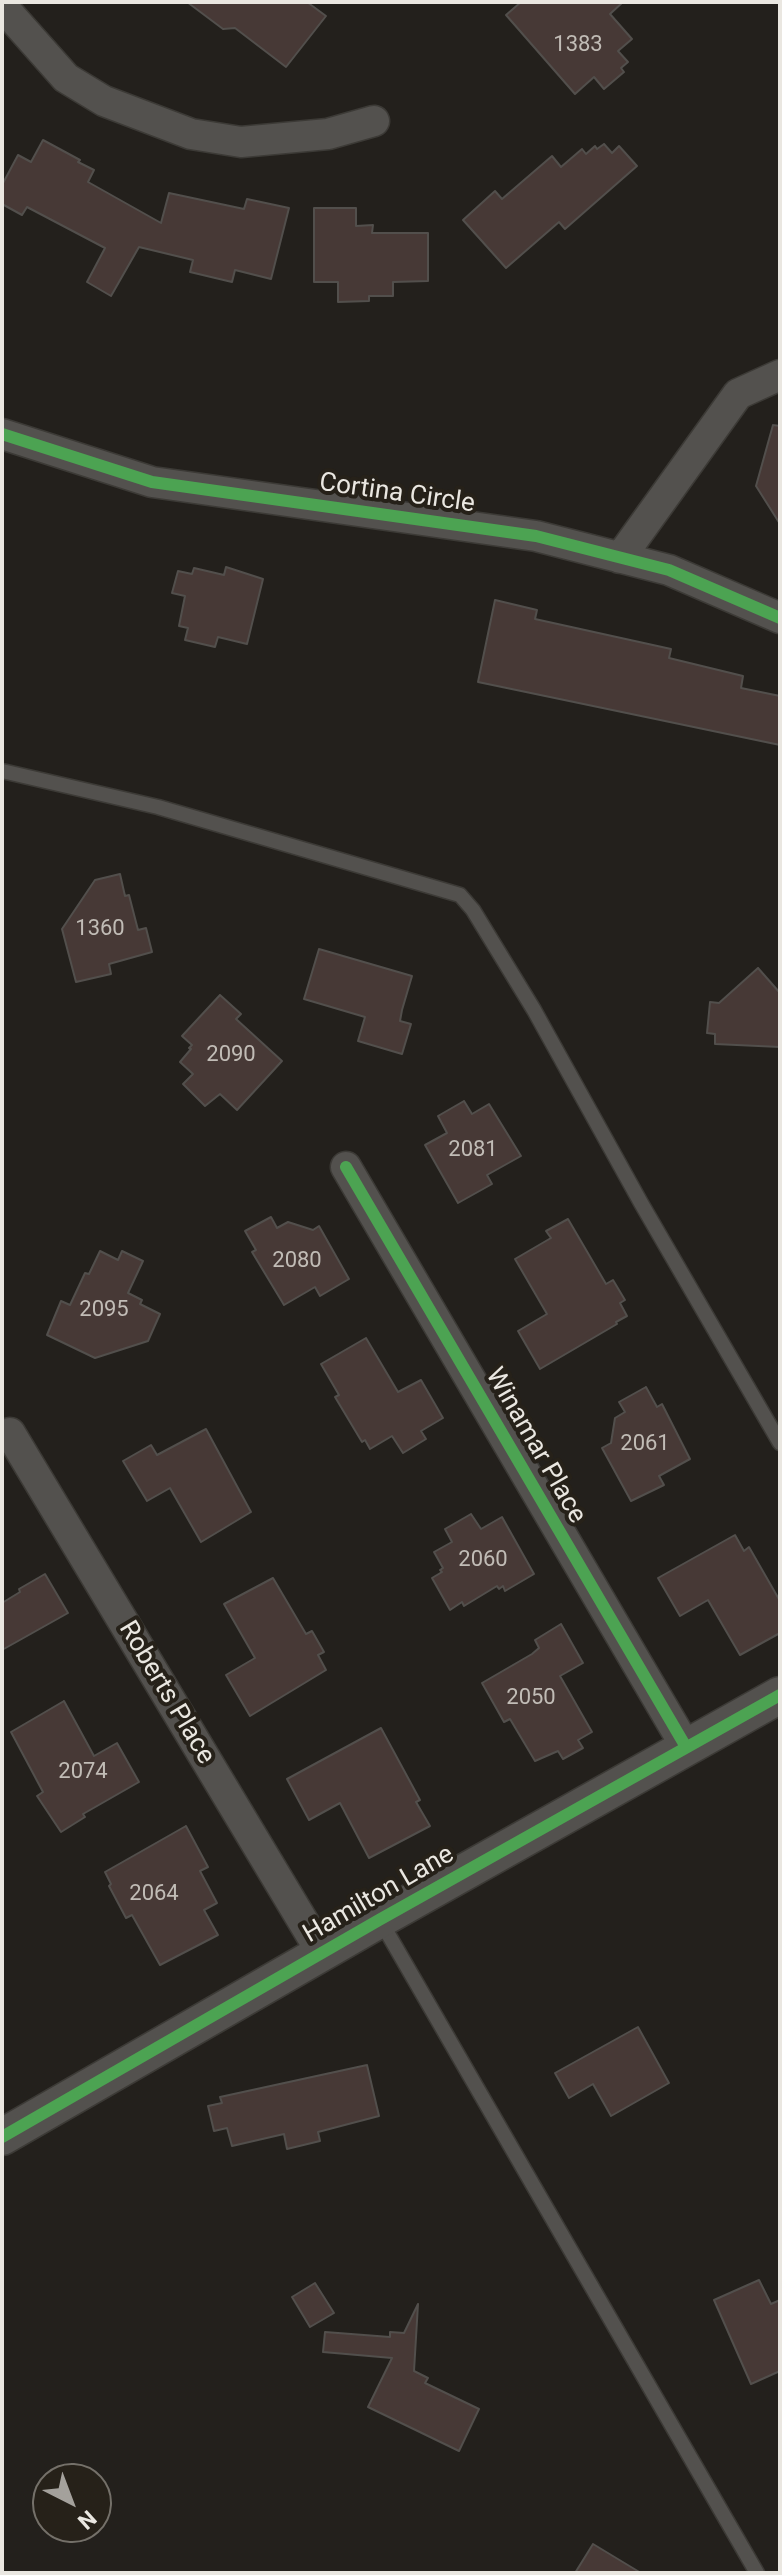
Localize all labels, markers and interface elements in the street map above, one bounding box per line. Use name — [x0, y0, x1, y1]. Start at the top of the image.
house number: 1383 — [553, 32, 603, 58]
street label: Cortina Circle — [317, 468, 477, 520]
house number: 1360 — [75, 916, 125, 942]
house number: 2090 — [206, 1042, 256, 1068]
house number: 2081 — [448, 1137, 498, 1163]
house number: 2080 — [272, 1248, 322, 1274]
house number: 2095 — [79, 1297, 129, 1323]
street label: Winamar Place — [478, 1363, 592, 1529]
house number: 2061 — [620, 1431, 670, 1457]
house number: 2060 — [458, 1547, 508, 1573]
street label: Roberts Place — [111, 1616, 221, 1770]
house number: 2050 — [506, 1685, 556, 1711]
house number: 2074 — [58, 1759, 108, 1785]
street label: Hamilton Lane — [298, 1839, 460, 1951]
house number: 2064 — [129, 1881, 179, 1907]
north arrow — [32, 2463, 112, 2543]
text: N — [73, 2505, 101, 2534]

